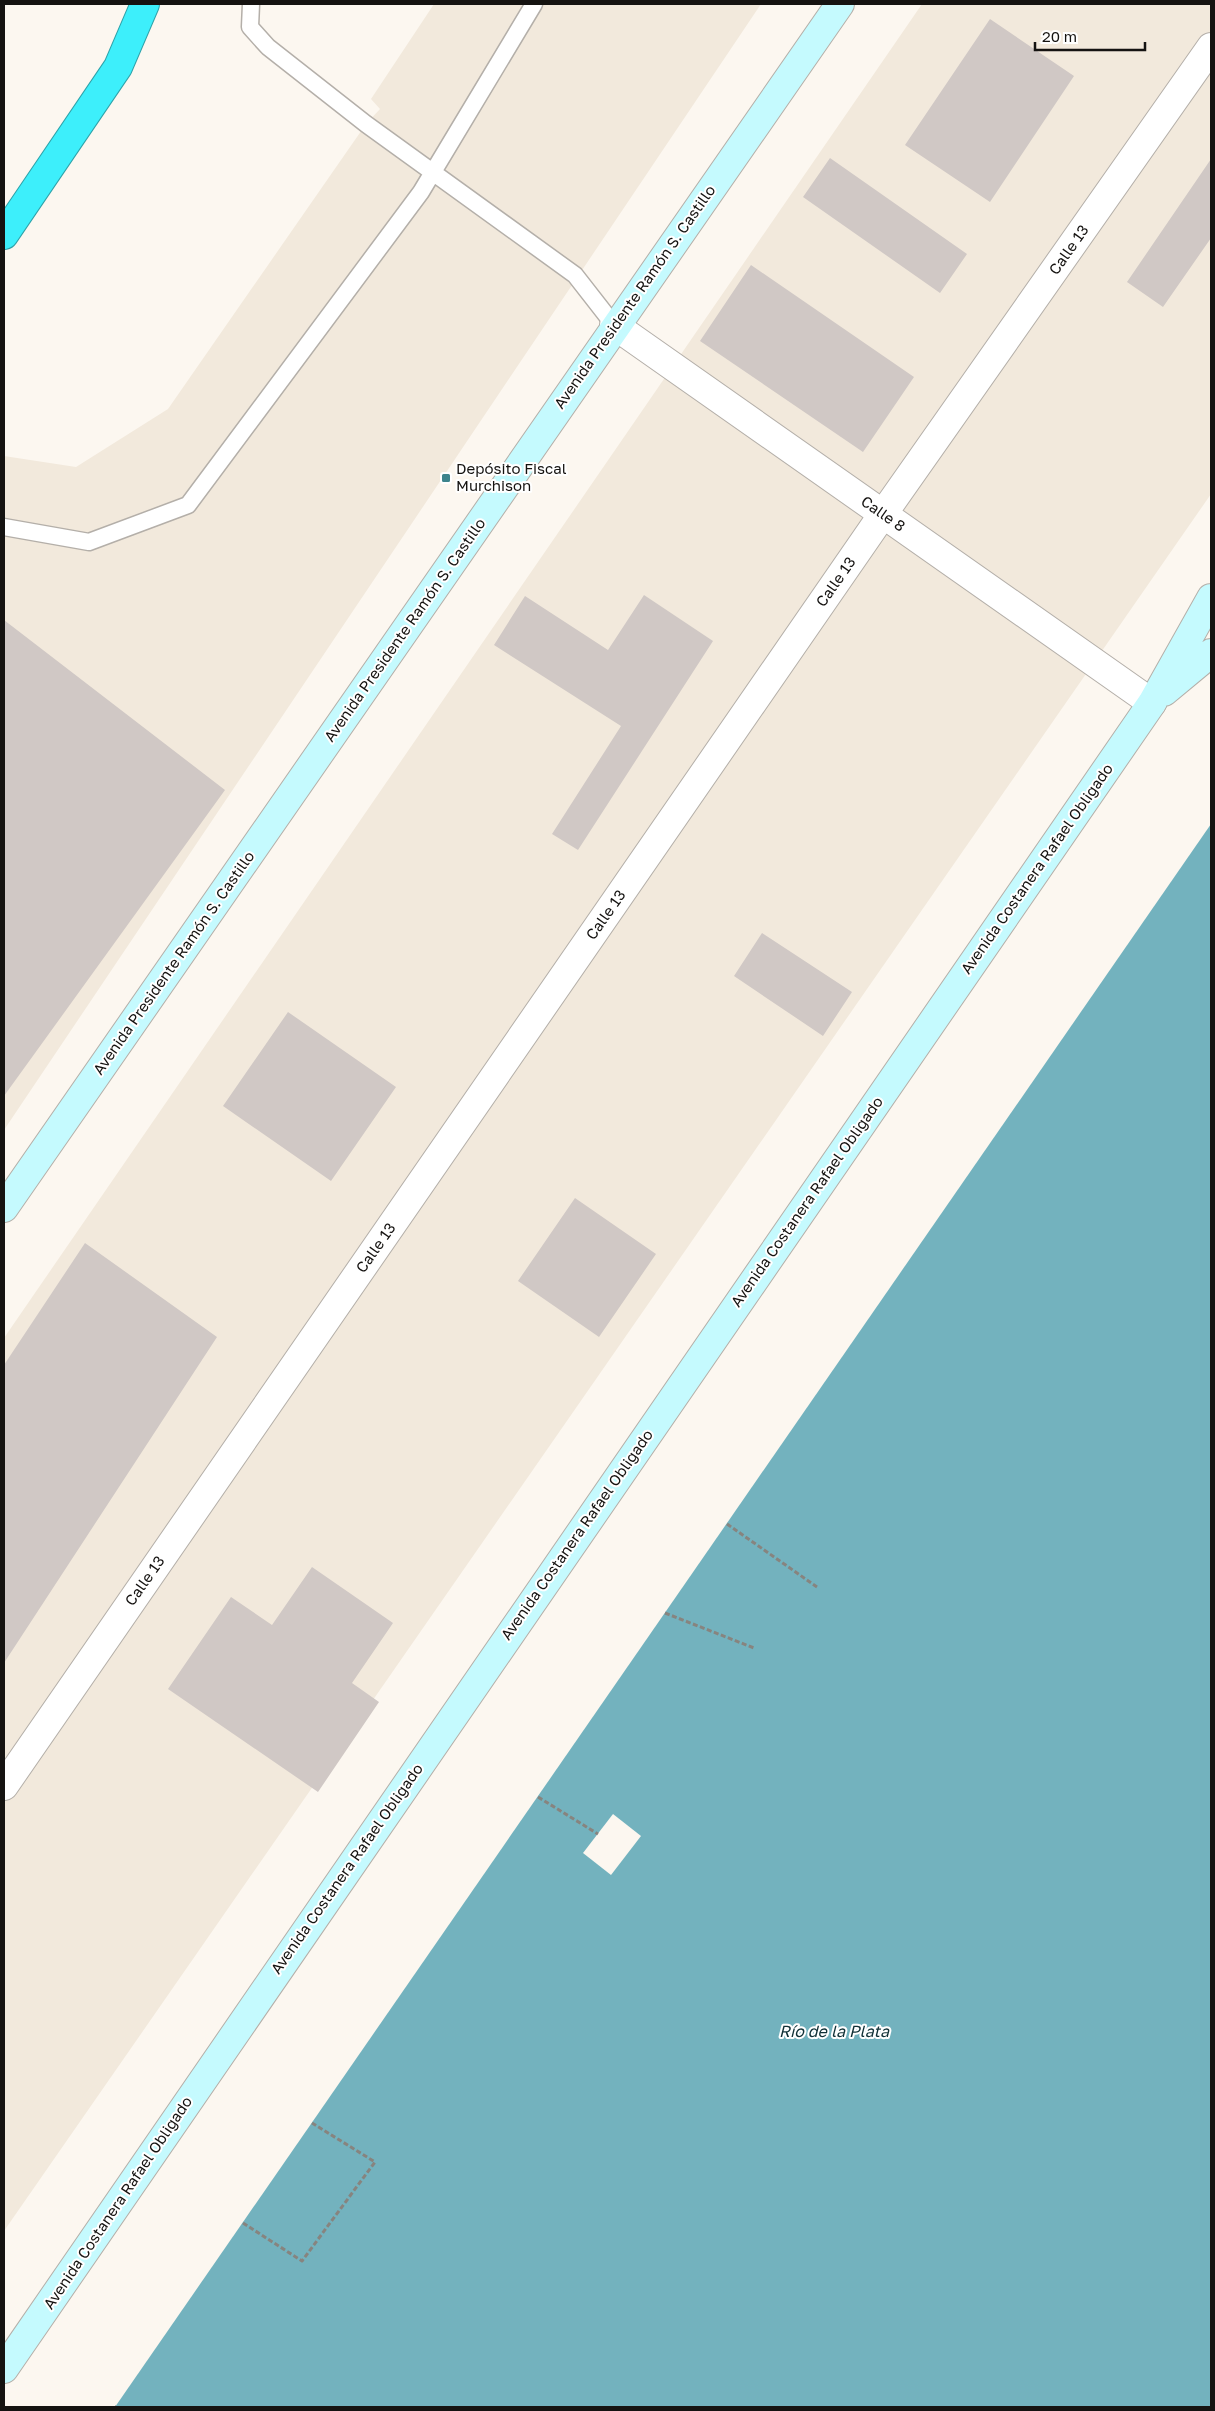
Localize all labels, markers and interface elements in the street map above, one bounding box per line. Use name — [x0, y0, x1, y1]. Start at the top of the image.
scale bar — [1035, 20, 1145, 52]
text: 20 m — [1042, 27, 1077, 45]
street label: Avenida Presidente Ramón S. Castillo — [550, 181, 719, 412]
street label: Calle 13 — [1045, 221, 1092, 278]
place label: Depósito Fiscal Murchison — [456, 459, 567, 494]
marker: Depósito Fiscal Murchison — [440, 472, 452, 484]
street label: Calle 8 — [858, 492, 909, 535]
street label: Avenida Presidente Ramón S. Castillo — [320, 514, 489, 745]
street label: Calle 13 — [812, 553, 859, 610]
street label: Avenida Costanera Rafael Obligado — [956, 760, 1116, 977]
street label: Avenida Presidente Ramón S. Castillo — [89, 847, 258, 1078]
street label: Calle 13 — [582, 886, 629, 943]
street label: Avenida Costanera Rafael Obligado — [726, 1093, 886, 1310]
street label: Calle 13 — [352, 1219, 399, 1276]
street label: Avenida Costanera Rafael Obligado — [496, 1426, 656, 1643]
street label: Calle 13 — [121, 1552, 168, 1609]
street label: Avenida Costanera Rafael Obligado — [266, 1760, 426, 1977]
water label: Río de la Plata — [779, 2021, 890, 2041]
street label: Avenida Costanera Rafael Obligado — [39, 2093, 195, 2312]

